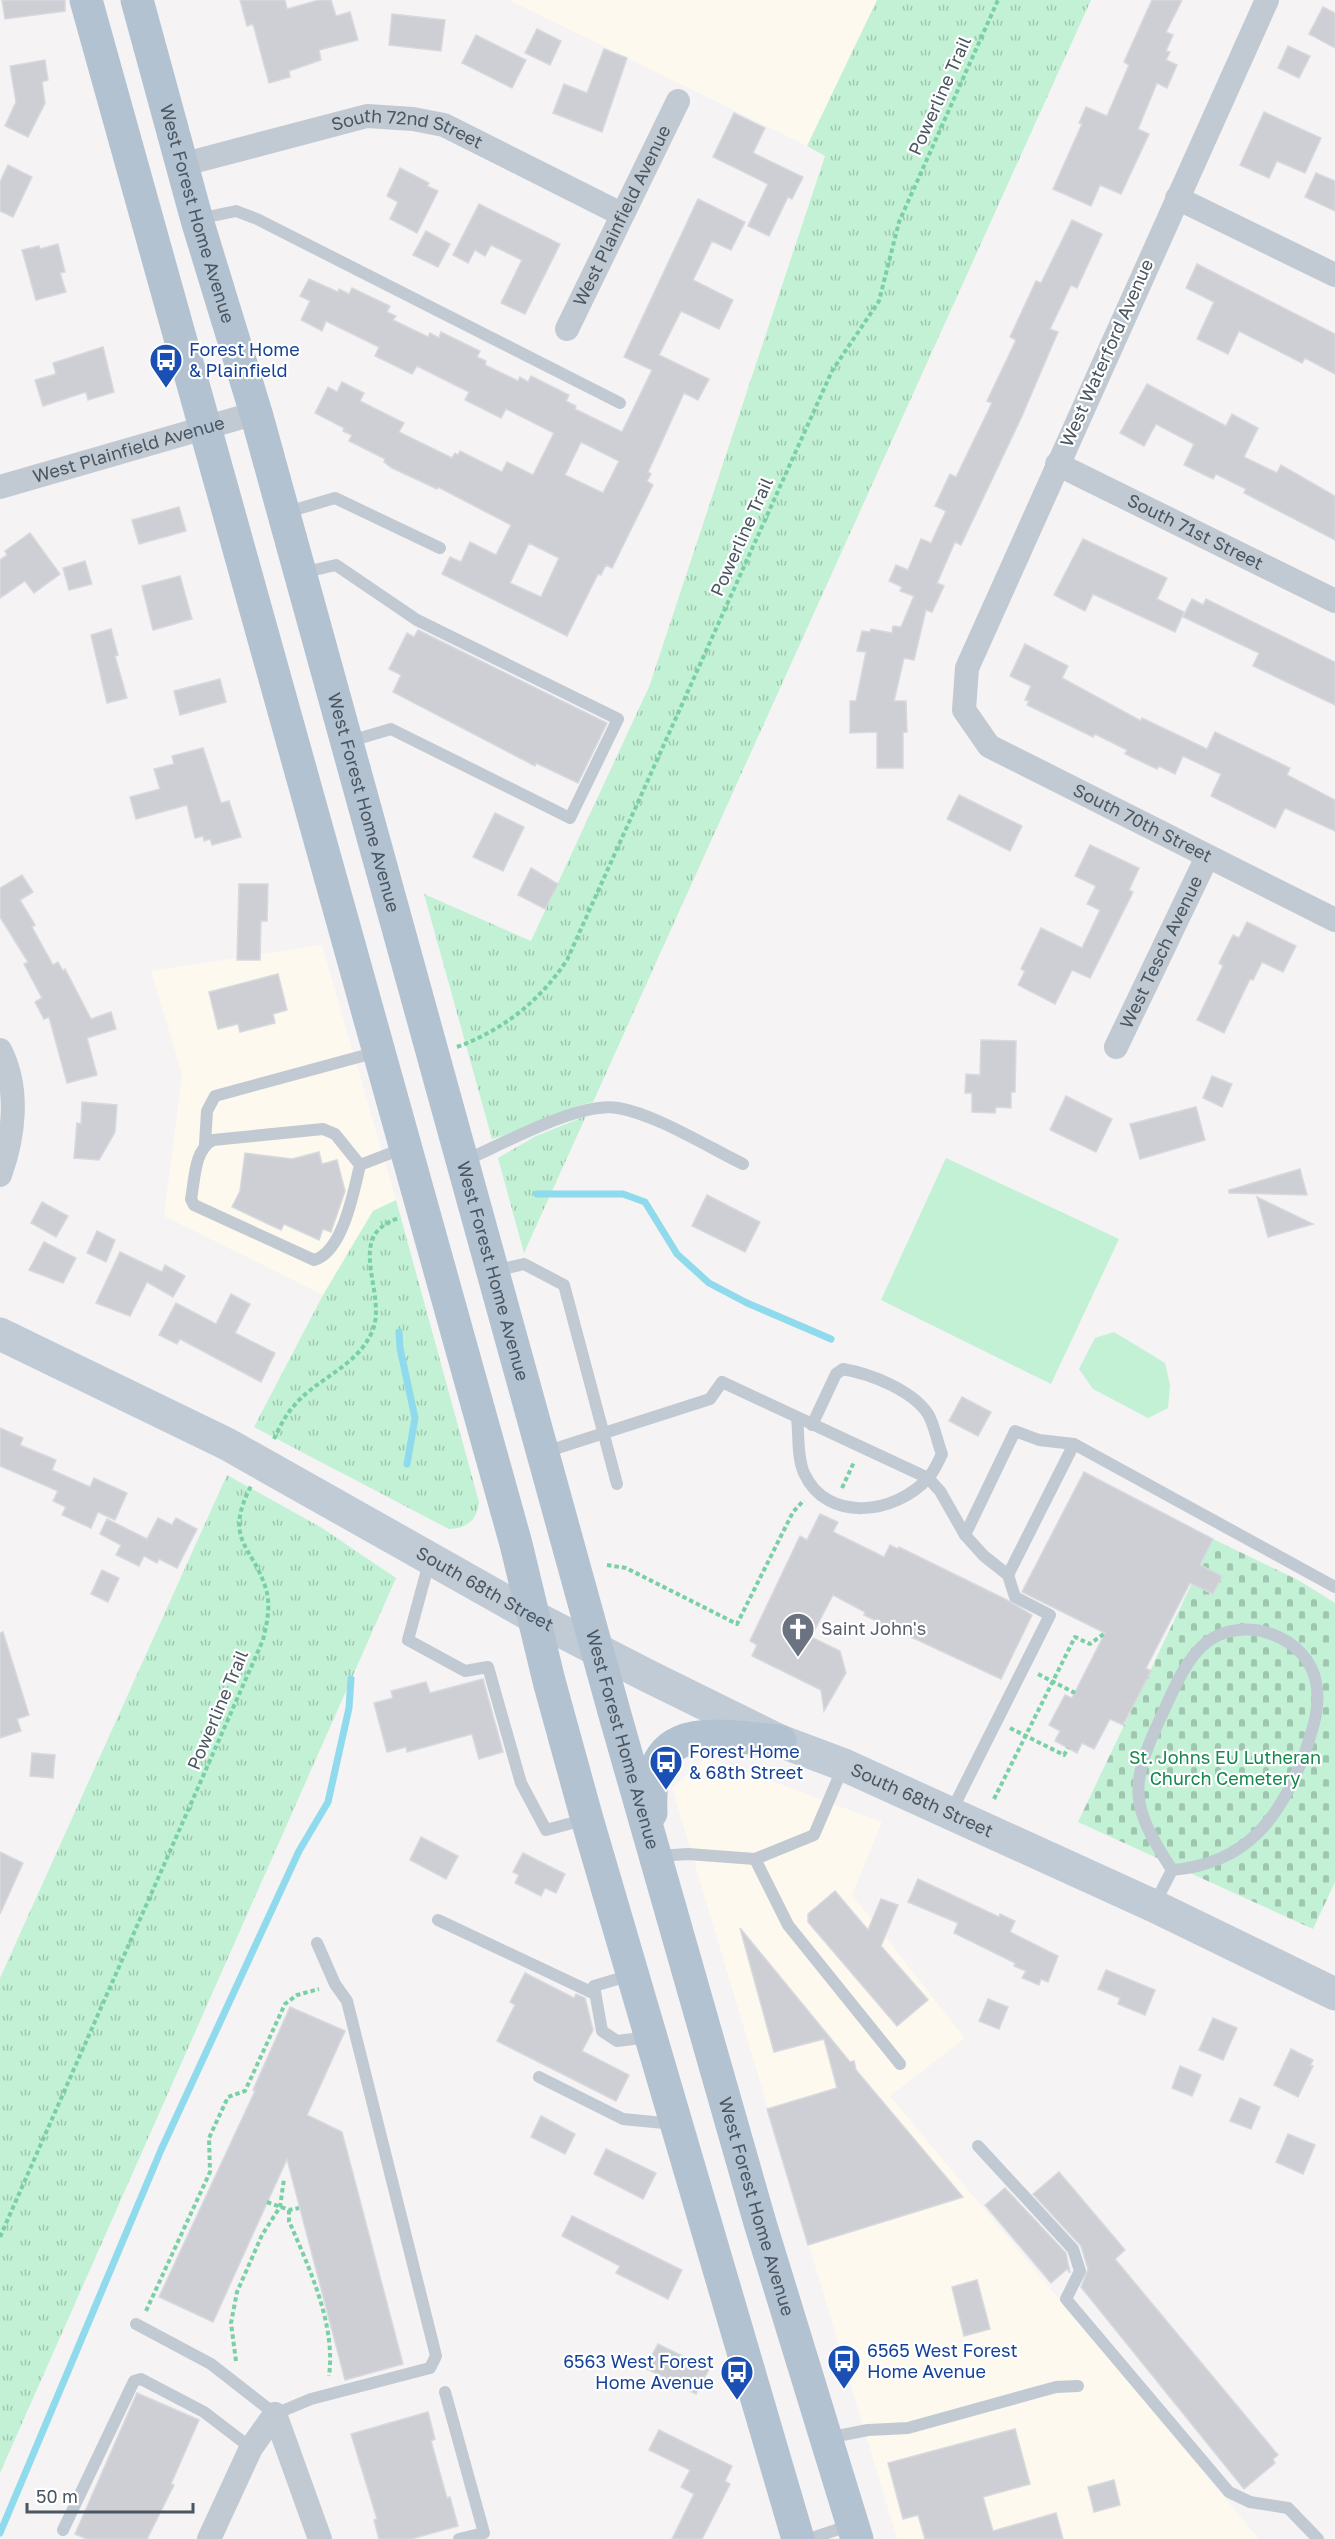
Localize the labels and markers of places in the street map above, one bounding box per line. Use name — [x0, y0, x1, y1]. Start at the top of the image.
place label: Forest Home & Plainfield — [189, 338, 300, 381]
bus stop icon: Forest Home & Plainfield — [148, 342, 184, 389]
church icon: Saint John's — [780, 1611, 816, 1658]
place label: Saint John's — [821, 1617, 926, 1639]
place label: Forest Home & 68th Street — [689, 1740, 803, 1783]
bus stop icon: Forest Home & 68th Street — [648, 1744, 684, 1791]
place label: 6565 West Forest Home Avenue — [867, 2339, 1018, 2382]
bus stop icon: 6565 West Forest Home Avenue — [826, 2343, 862, 2390]
place label: 6563 West Forest Home Avenue — [563, 2350, 714, 2393]
bus stop icon: 6563 West Forest Home Avenue — [719, 2354, 755, 2401]

